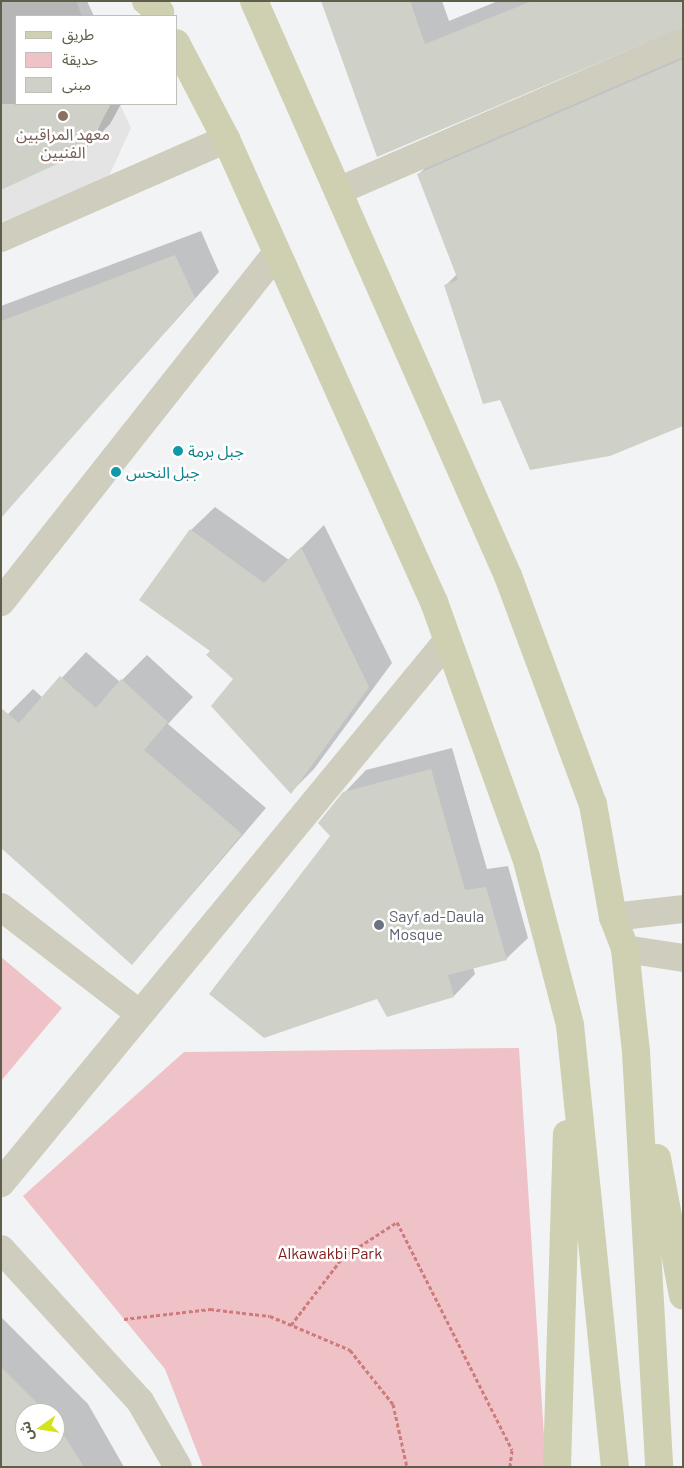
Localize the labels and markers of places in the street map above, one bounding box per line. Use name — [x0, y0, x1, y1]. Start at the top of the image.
marker: معهد المراقبين الفنيين — [57, 110, 69, 122]
place label: معهد المراقبين الفنيين — [16, 124, 110, 162]
place label: جبل برمة — [188, 441, 244, 461]
marker: جبل برمة — [172, 445, 184, 457]
place label: جبل النحس — [126, 462, 200, 482]
marker: جبل النحس — [110, 466, 122, 478]
place label: Sayf ad-Daula Mosque — [389, 906, 484, 944]
marker: Sayf ad-Daula Mosque — [373, 919, 385, 931]

